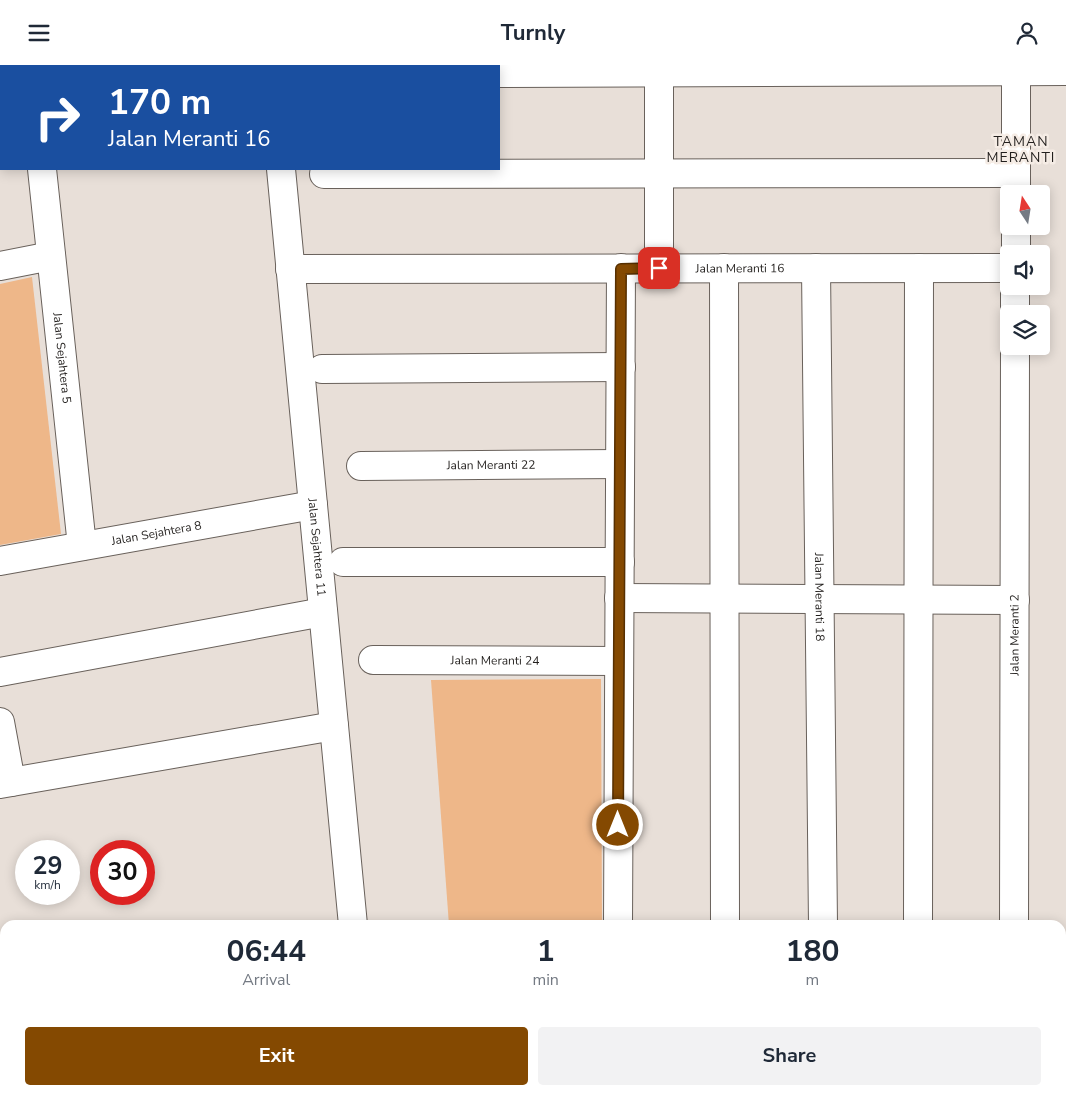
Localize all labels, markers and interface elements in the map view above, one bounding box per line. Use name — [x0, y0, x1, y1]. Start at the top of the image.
text: Turnly — [501, 18, 565, 48]
icon: menu — [25, 19, 53, 47]
icon: person — [1013, 19, 1041, 47]
text: 170 m — [108, 79, 211, 126]
icon: right — [25, 85, 90, 150]
text: Jalan Meranti 16 — [108, 124, 270, 154]
district label: TAMAN MERANTI — [987, 132, 1055, 167]
north arrow — [1000, 185, 1050, 235]
map controls — [1000, 185, 1050, 355]
button: sound — [1000, 245, 1050, 295]
pin — [638, 247, 680, 289]
icon: arrive — [645, 254, 673, 282]
street label: Jalan Meranti 16 — [695, 260, 784, 276]
button: layers — [1000, 305, 1050, 355]
street label: Jalan Sejahtera 5 — [49, 311, 75, 404]
street label: Jalan Meranti 22 — [446, 457, 535, 473]
street label: Jalan Sejahtera 11 — [304, 496, 330, 597]
street label: Jalan Sejahtera 8 — [109, 517, 203, 549]
street label: Jalan Meranti 18 — [811, 552, 828, 641]
street label: Jalan Meranti 2 — [1006, 594, 1023, 677]
street label: Jalan Meranti 24 — [450, 652, 539, 669]
position arrow — [591, 798, 643, 850]
speed limit sign: 30 — [90, 840, 155, 905]
text: 29 — [32, 849, 63, 883]
text: km/h — [34, 877, 61, 893]
text: 06:44 — [227, 931, 306, 972]
text: 1 — [537, 931, 555, 972]
text: 180 — [785, 931, 839, 972]
text: Arrival — [242, 969, 290, 991]
text: min — [532, 969, 559, 991]
text: m — [806, 969, 819, 991]
button: Exit — [25, 1027, 528, 1085]
button: Share — [538, 1027, 1041, 1085]

